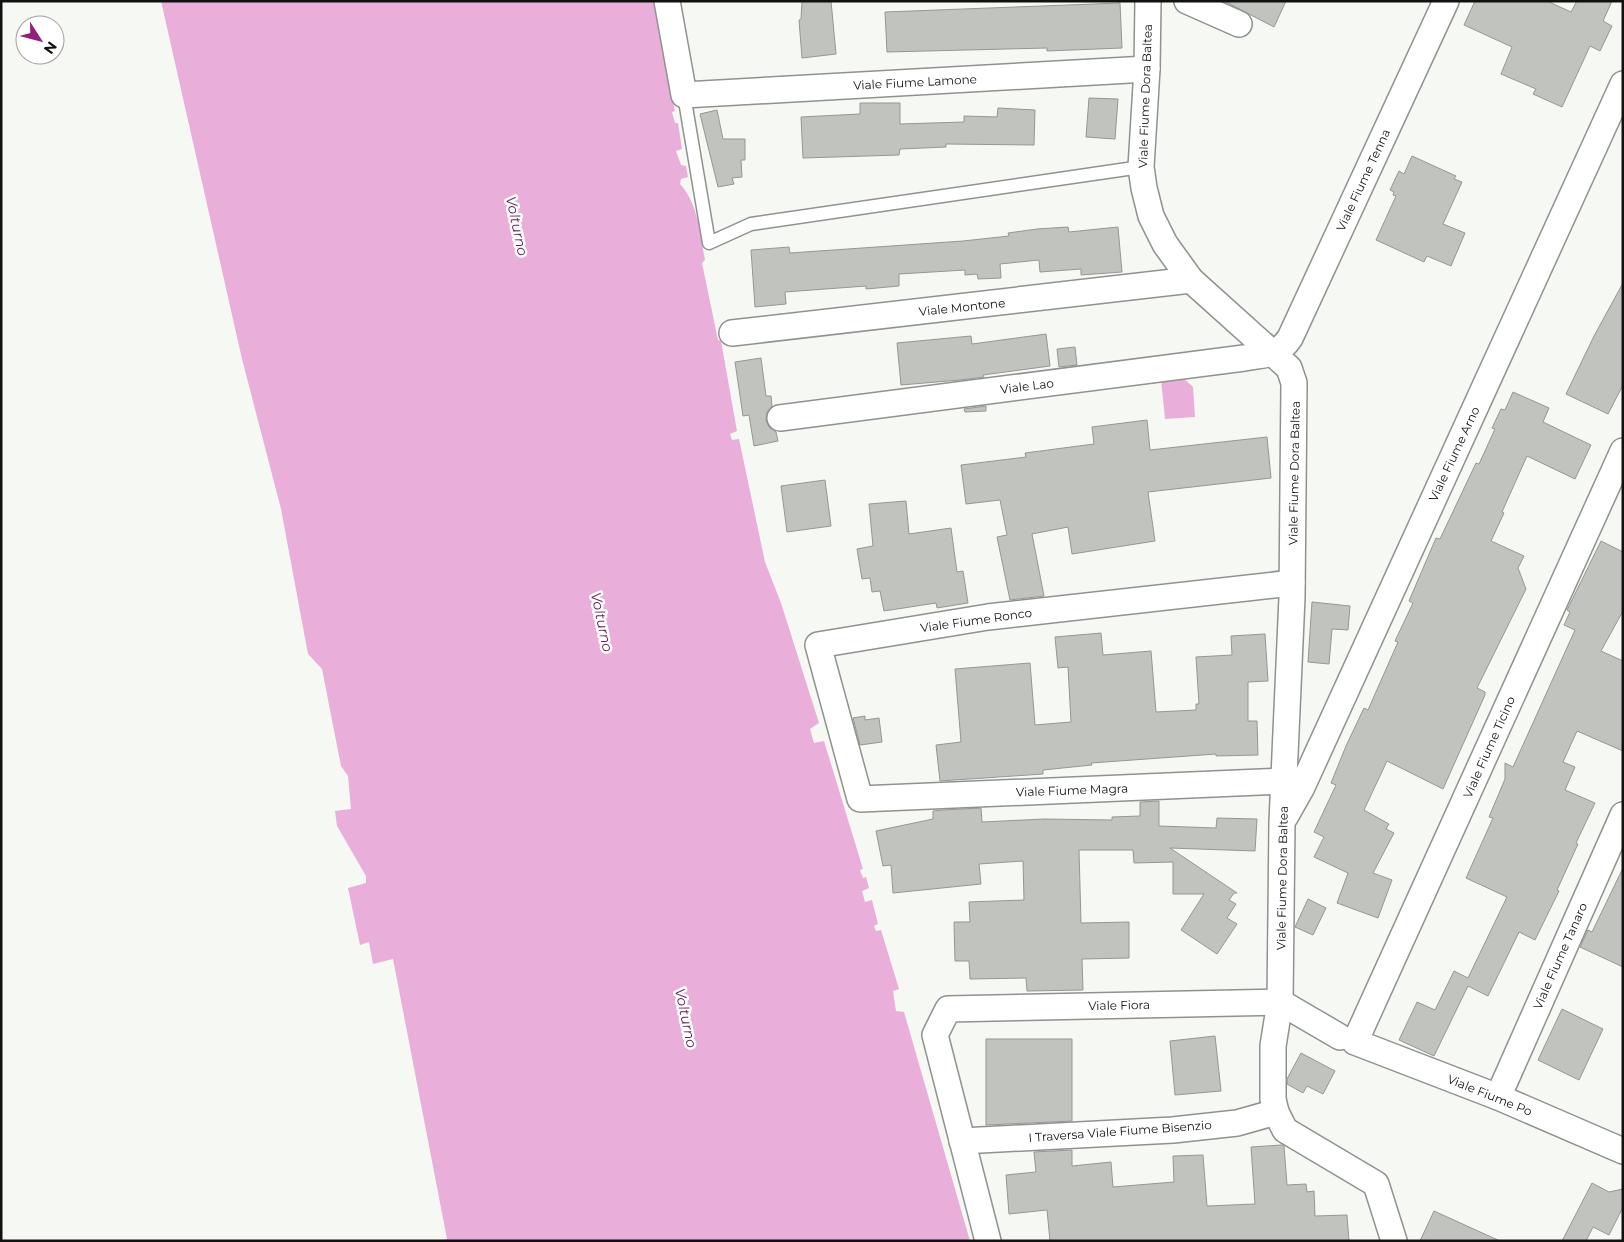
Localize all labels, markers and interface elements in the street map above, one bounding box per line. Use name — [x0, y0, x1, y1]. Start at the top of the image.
north arrow — [15, 15, 65, 65]
street label: Viale Fiume Dora Baltea — [1135, 24, 1155, 168]
text: N — [40, 38, 61, 58]
street label: Viale Fiume Lamone — [853, 71, 977, 93]
street label: Viale Fiume Tenna — [1333, 127, 1393, 233]
water label: Volturno — [502, 195, 532, 258]
street label: Viale Montone — [918, 295, 1006, 319]
street label: Viale Lao — [999, 375, 1055, 397]
street label: Viale Fiume Dora Baltea — [1285, 401, 1303, 545]
street label: Viale Fiume Arno — [1425, 404, 1483, 504]
water label: Volturno — [587, 591, 617, 654]
street label: Viale Fiume Ronco — [919, 605, 1033, 635]
street label: Viale Fiume Ticino — [1460, 694, 1518, 800]
street label: Viale Fiume Magra — [1016, 781, 1128, 799]
street label: Viale Fiume Dora Baltea — [1273, 806, 1291, 950]
street label: Viale Fiume Tanaro — [1530, 900, 1590, 1012]
water label: Volturno — [671, 987, 701, 1050]
street label: Viale Fiora — [1088, 997, 1150, 1013]
street label: Viale Fiume Po — [1445, 1071, 1535, 1119]
street label: I Traversa Viale Fiume Bisenzio — [1028, 1117, 1212, 1145]

